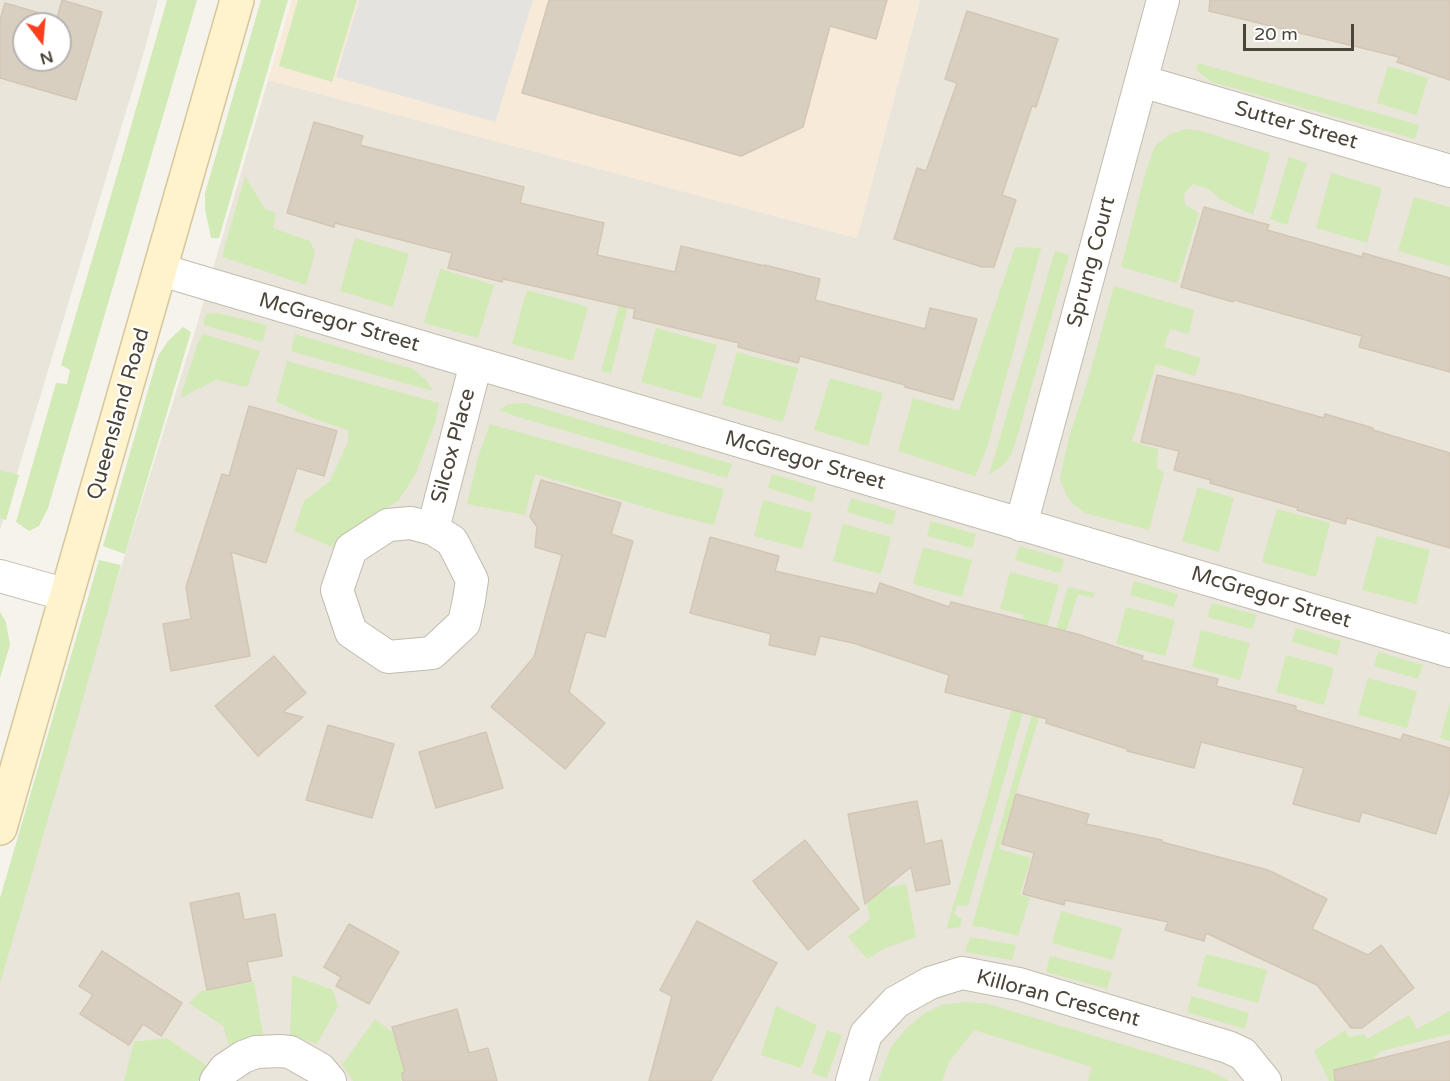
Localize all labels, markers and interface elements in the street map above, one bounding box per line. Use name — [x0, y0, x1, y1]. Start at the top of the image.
north arrow — [12, 12, 72, 72]
scale bar — [1246, 12, 1357, 50]
text: 20 m — [1254, 23, 1298, 45]
text: N — [37, 46, 55, 69]
street label: Sutter Street — [1232, 96, 1360, 156]
street label: Sprung Court — [1062, 194, 1122, 330]
street label: McGregor Street — [256, 288, 422, 358]
street label: Queensland Road — [82, 325, 156, 503]
street label: Silcox Place — [427, 386, 481, 506]
street label: McGregor Street — [722, 426, 888, 496]
street label: McGregor Street — [1188, 562, 1354, 634]
street label: Killoran Crescent — [973, 965, 1143, 1033]

